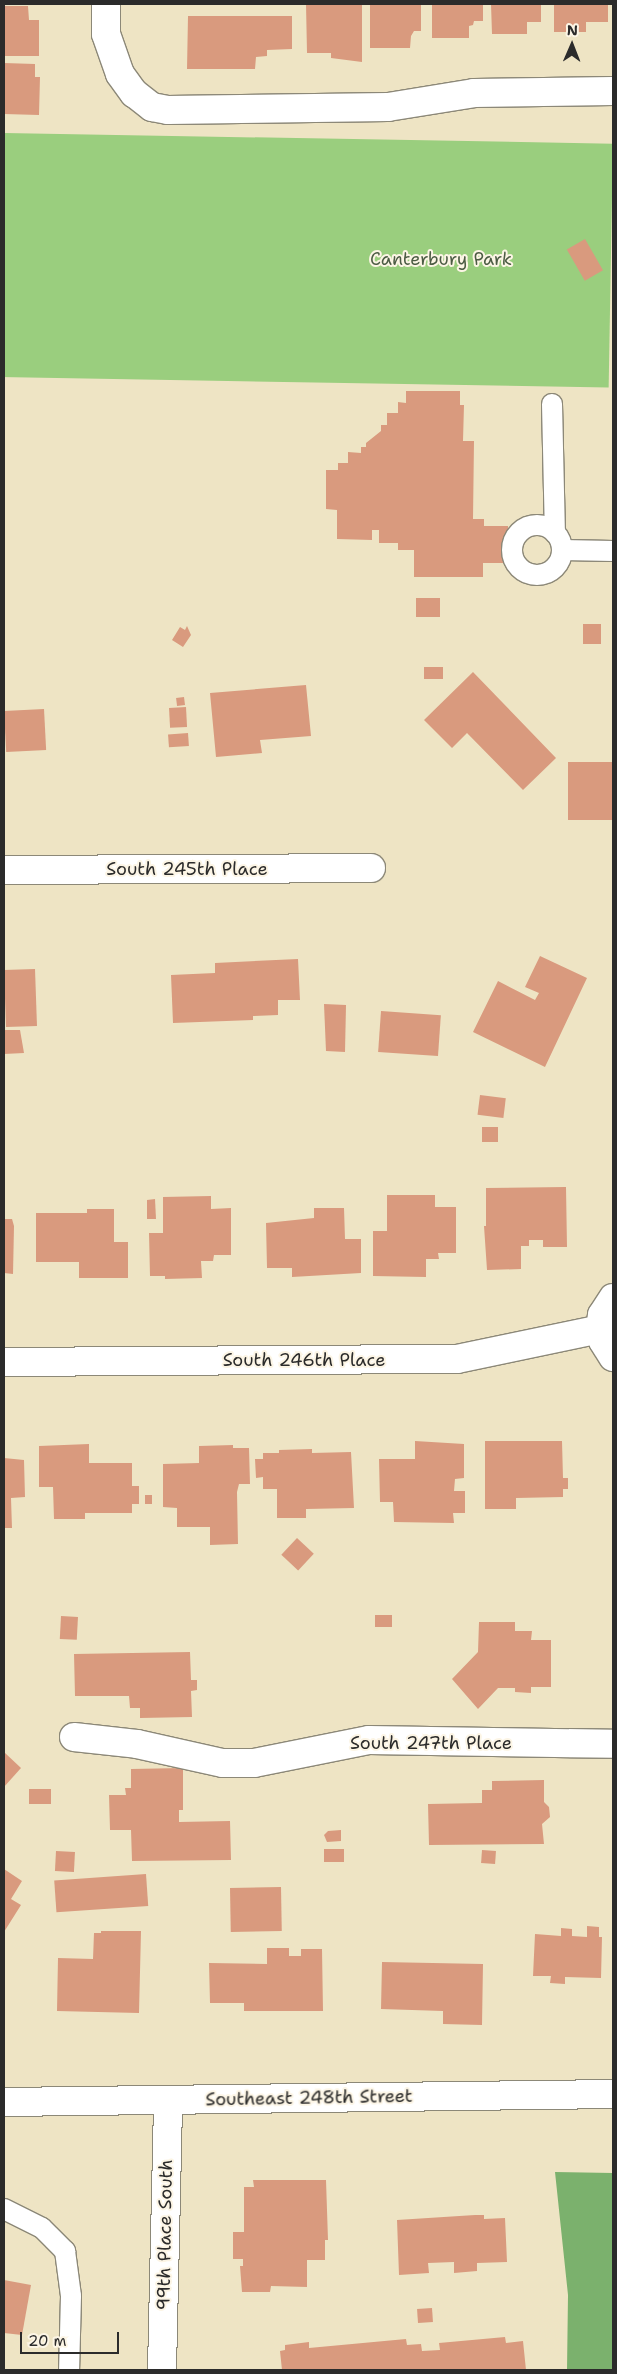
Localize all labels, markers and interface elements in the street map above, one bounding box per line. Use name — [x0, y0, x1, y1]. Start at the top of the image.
north arrow — [547, 20, 597, 70]
text: N — [567, 21, 578, 39]
park label: Canterbury Park — [370, 248, 512, 270]
street label: South 245th Place — [106, 858, 268, 880]
street label: South 246th Place — [223, 1349, 385, 1371]
street label: South 247th Place — [350, 1732, 512, 1754]
street label: Southeast 248th Street — [205, 2085, 413, 2111]
street label: 99th Place South — [153, 2159, 177, 2311]
scale bar — [22, 2322, 121, 2354]
text: 20 m — [28, 2331, 67, 2351]

